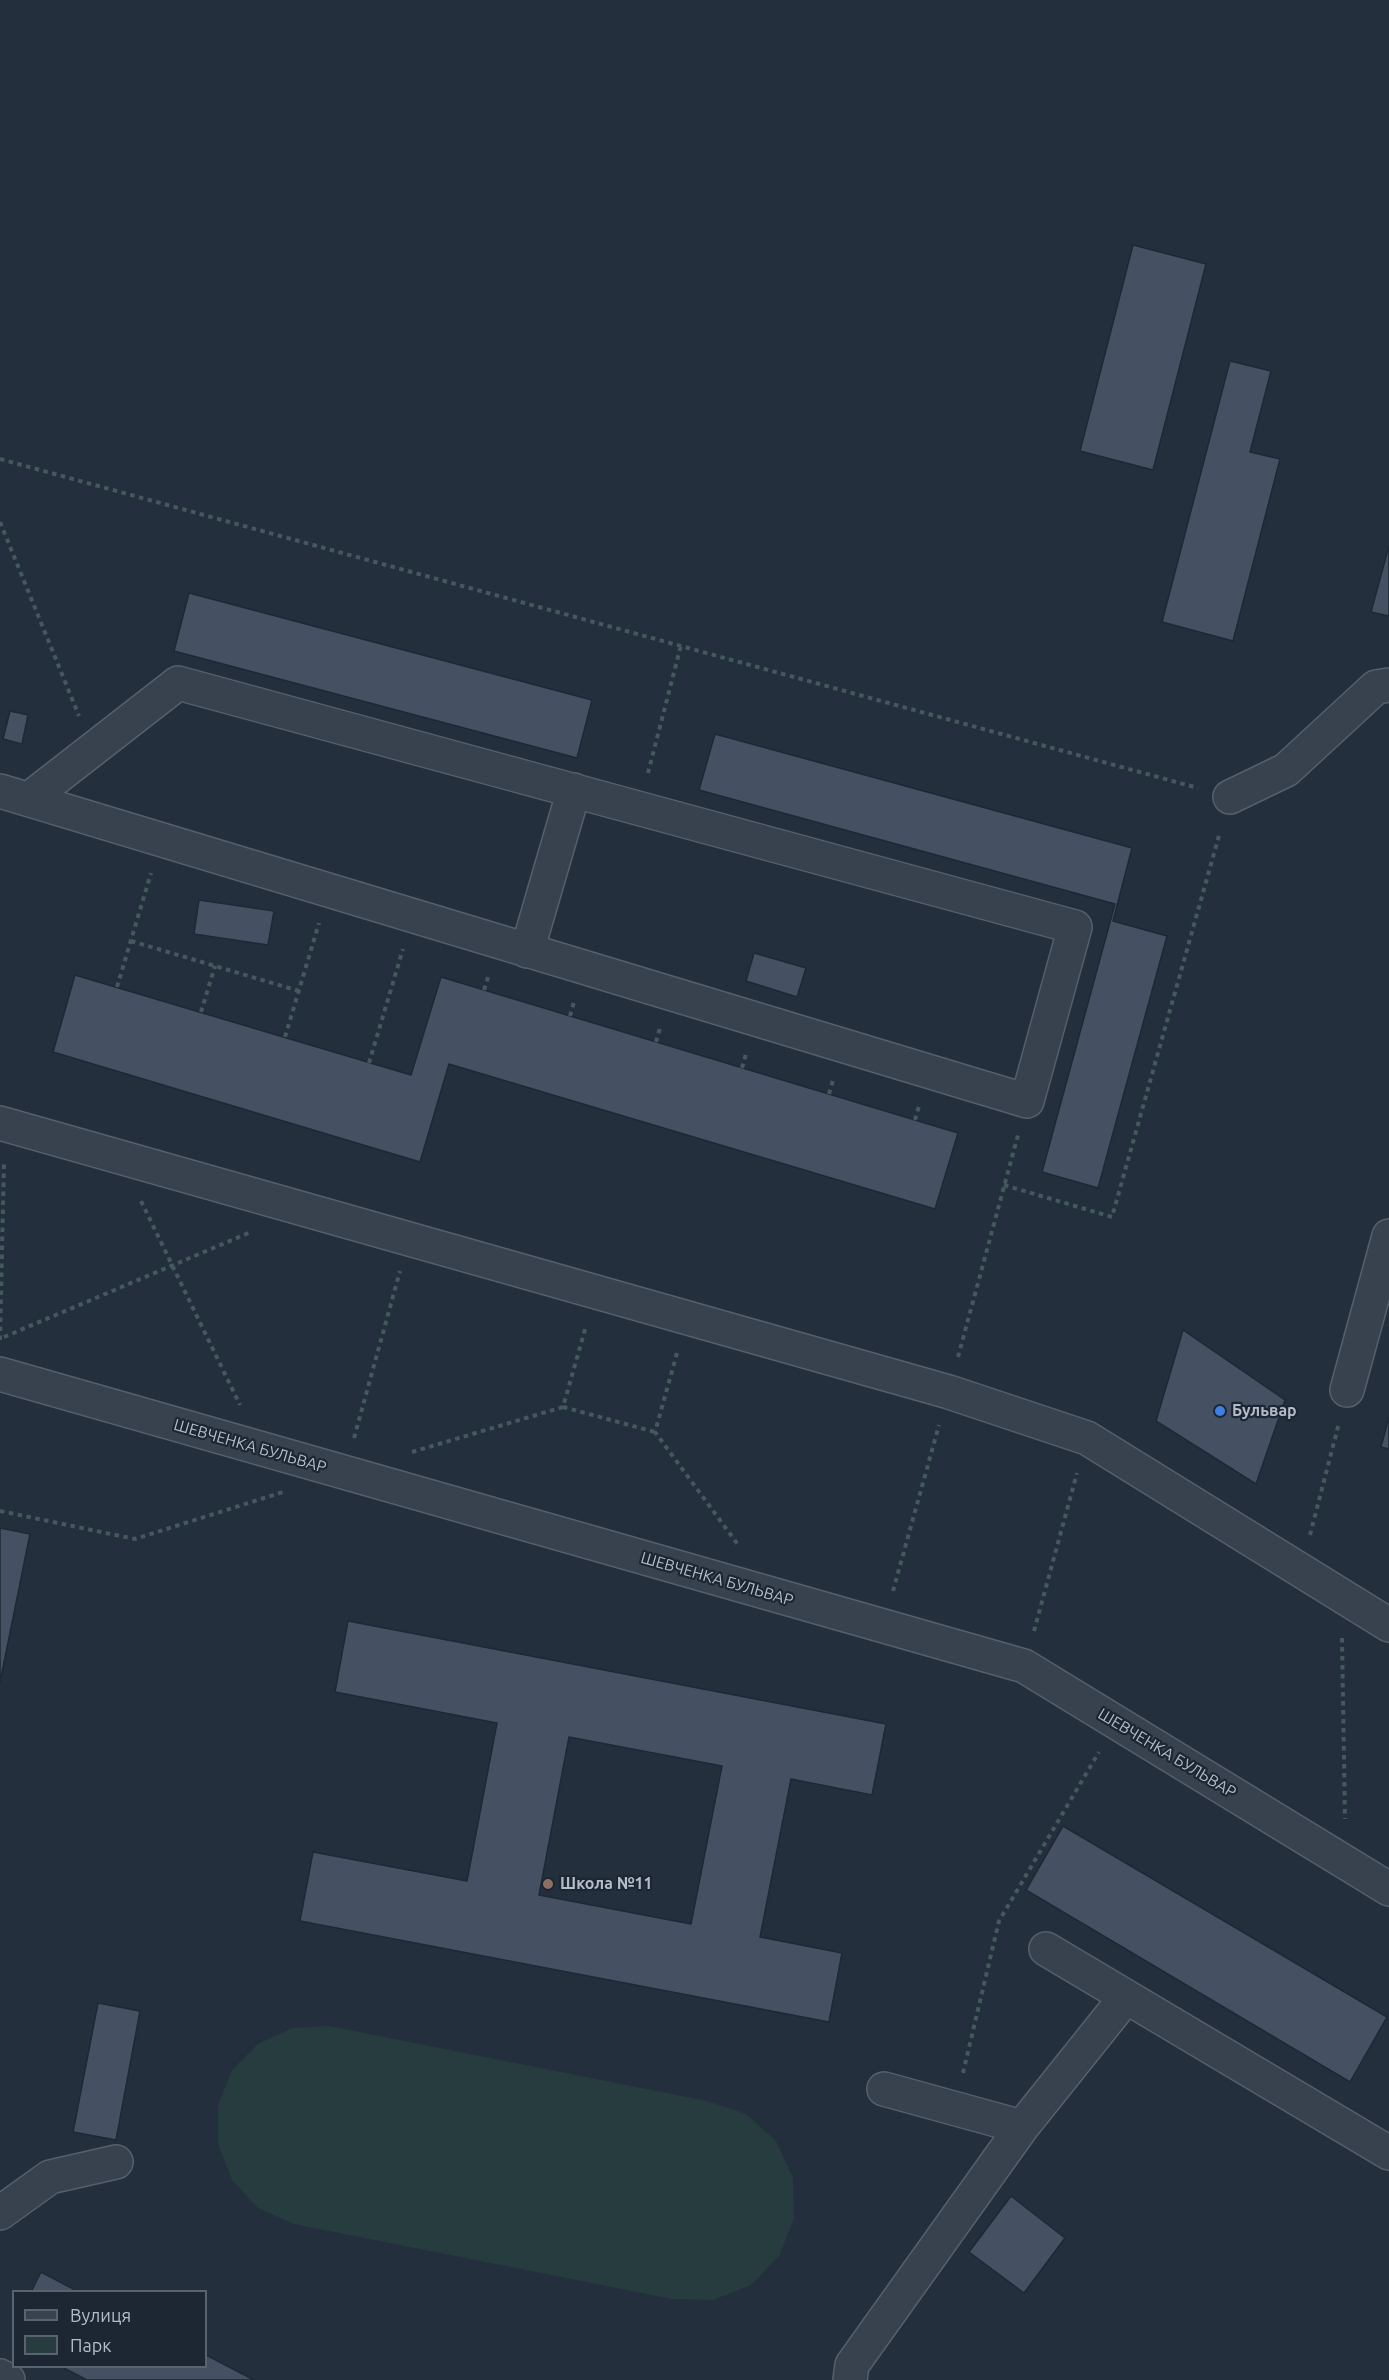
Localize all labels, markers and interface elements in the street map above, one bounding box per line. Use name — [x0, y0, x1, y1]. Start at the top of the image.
place label: Бульвар — [1232, 1401, 1297, 1421]
marker: Бульвар — [1213, 1404, 1227, 1418]
street label: ШЕВЧЕНКА БУЛЬВАР — [172, 1415, 328, 1477]
street label: ШЕВЧЕНКА БУЛЬВАР — [639, 1548, 795, 1610]
street label: ШЕВЧЕНКА БУЛЬВАР — [1094, 1704, 1240, 1802]
place label: Школа №11 — [560, 1874, 653, 1894]
marker: Школа №11 — [541, 1877, 555, 1891]
legend — [12, 2290, 207, 2368]
text: Вулиця — [70, 2305, 131, 2325]
text: Парк — [70, 2335, 111, 2355]

